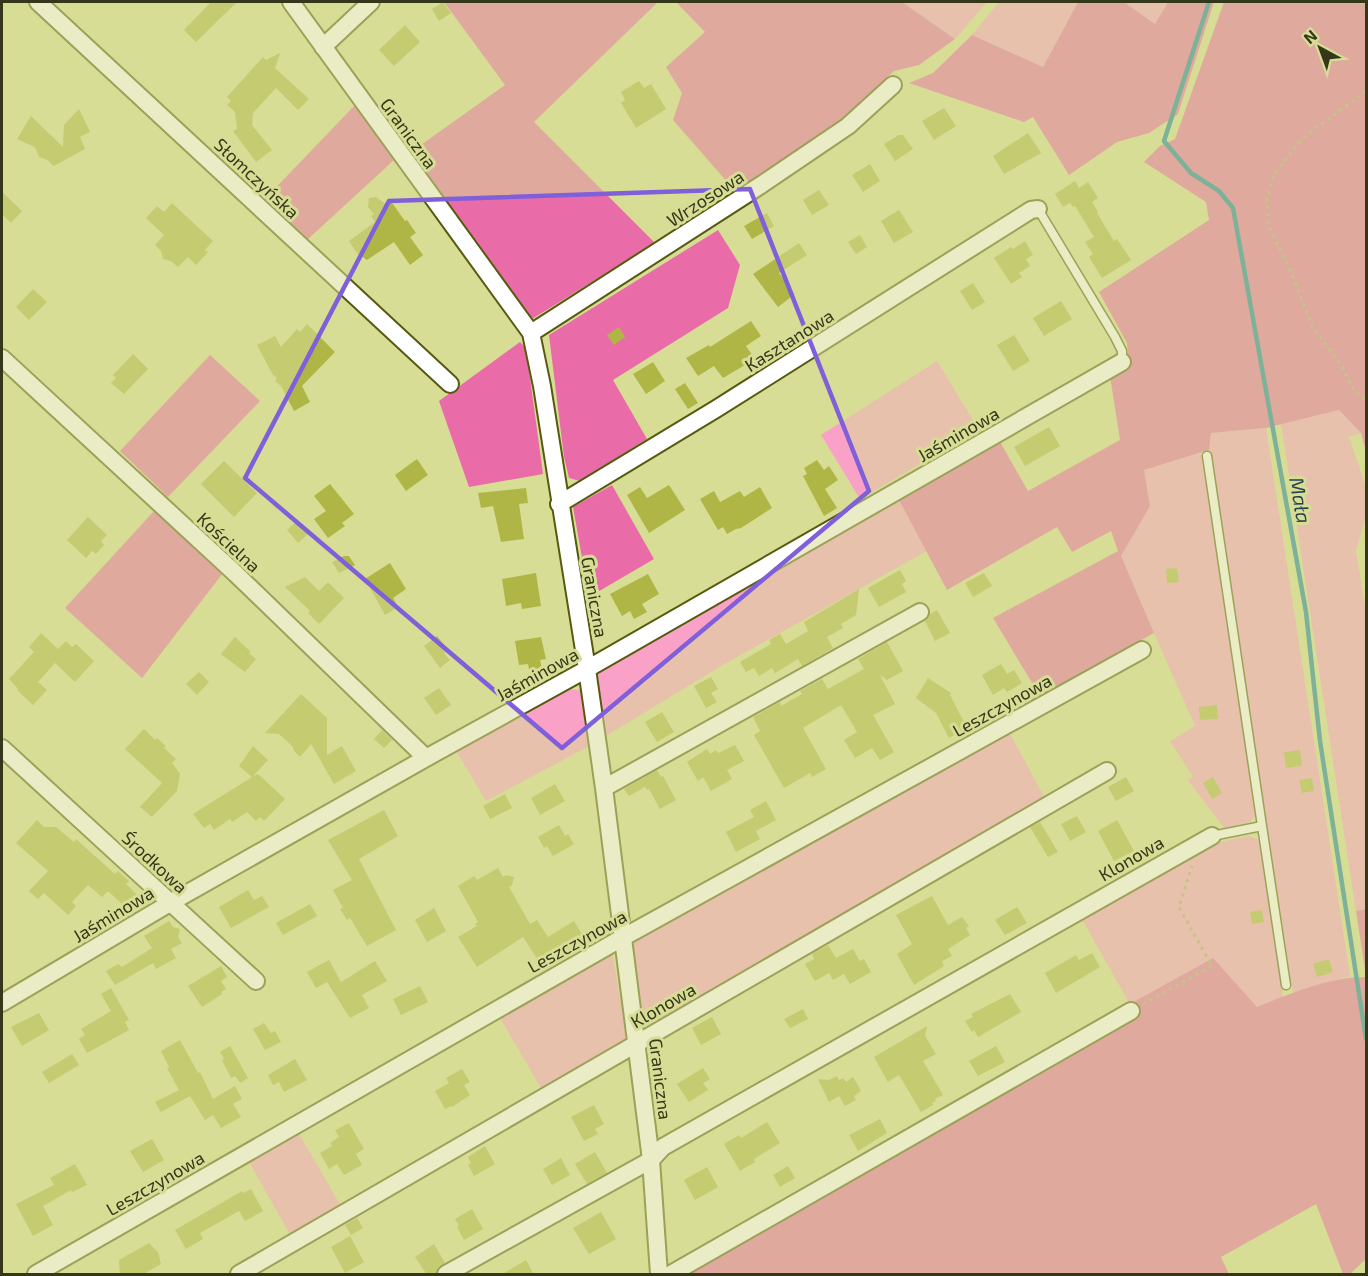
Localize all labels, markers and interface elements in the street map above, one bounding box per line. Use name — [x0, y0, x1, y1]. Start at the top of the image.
north arrow — [1290, 18, 1350, 78]
text: N — [1299, 25, 1320, 47]
street label: Graniczna — [376, 94, 442, 172]
street label: Słomczyńska — [210, 133, 304, 223]
street label: Wrzosowa — [662, 165, 748, 231]
street label: Kasztanowa — [740, 304, 838, 376]
street label: Jaśminowa — [913, 402, 1003, 466]
water label: Mała — [1285, 475, 1317, 525]
street label: Kościelna — [193, 507, 265, 577]
street label: Graniczna — [577, 555, 613, 639]
street label: Jaśminowa — [492, 642, 582, 706]
street label: Leszczynowa — [949, 669, 1055, 741]
street label: Środkowa — [118, 826, 192, 898]
street label: Klonowa — [1095, 831, 1167, 885]
street label: Jaśminowa — [68, 881, 158, 947]
street label: Leszczynowa — [524, 905, 630, 977]
street label: Klonowa — [627, 978, 699, 1032]
street label: Graniczna — [645, 1037, 677, 1121]
street label: Leszczynowa — [102, 1146, 208, 1220]

